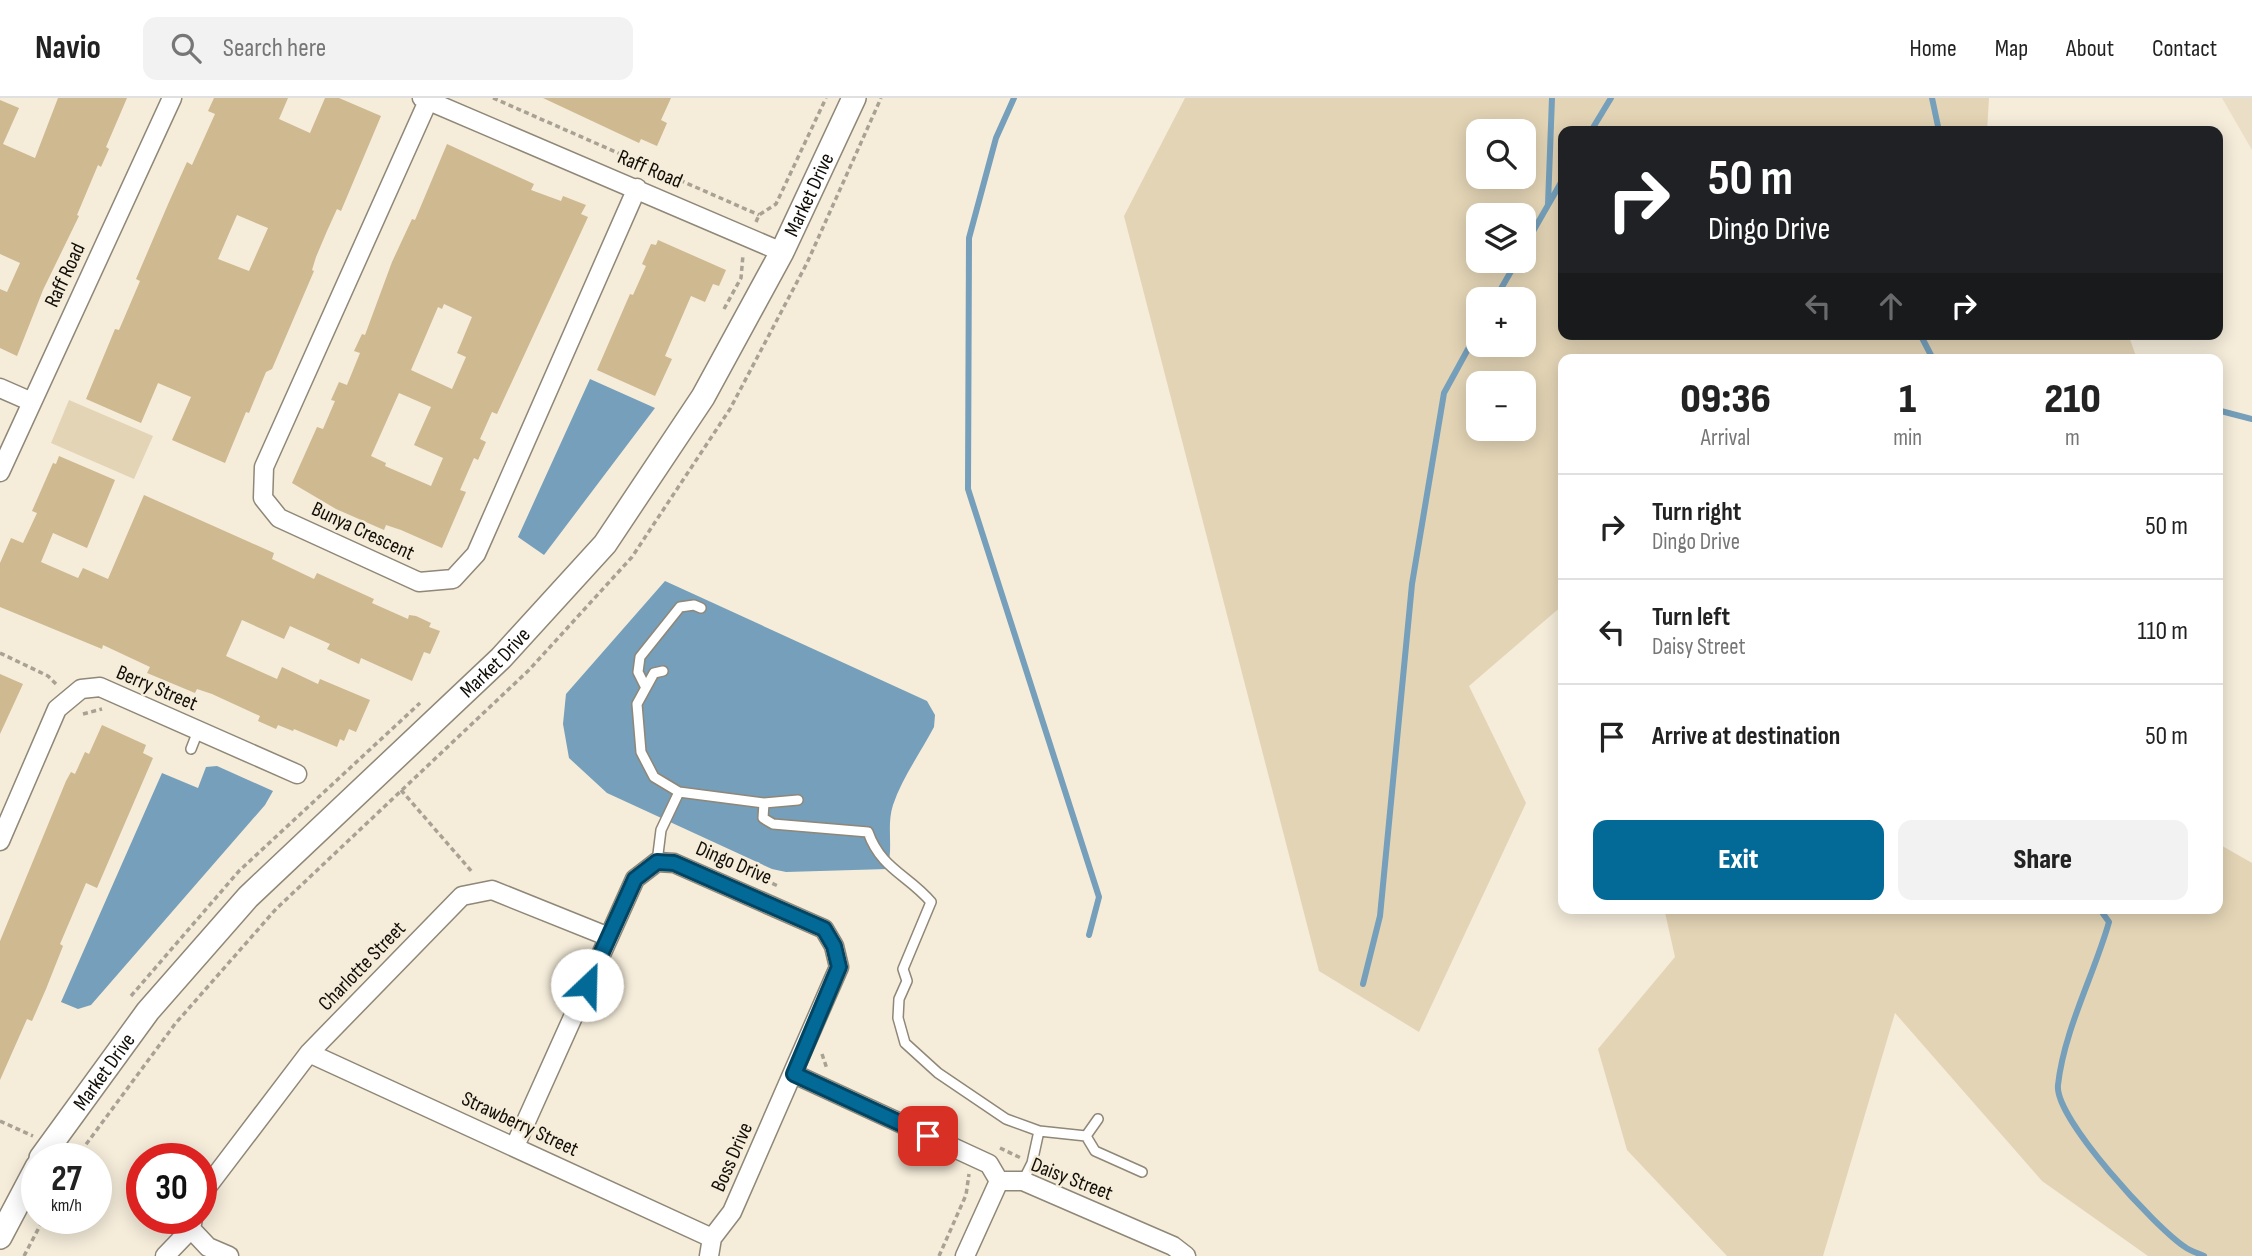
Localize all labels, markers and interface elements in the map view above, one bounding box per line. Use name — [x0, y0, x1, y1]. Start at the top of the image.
search box — [143, 17, 633, 80]
text: Navio — [35, 28, 101, 68]
icon: search — [167, 29, 205, 67]
text: Search here — [223, 33, 326, 64]
text: Home — [1909, 34, 1957, 63]
text: Map — [1995, 34, 2028, 63]
text: About — [2066, 34, 2114, 63]
text: Contact — [2152, 34, 2217, 63]
map controls — [1466, 119, 1536, 441]
button: search — [1466, 119, 1536, 189]
street label: Raff Road — [614, 144, 686, 194]
street label: Market Drive — [779, 149, 839, 240]
text: 50 m — [1708, 150, 1793, 209]
icon: right — [1593, 154, 1684, 245]
button: layers — [1466, 203, 1536, 273]
text: Dingo Drive — [1708, 210, 1830, 249]
street label: Raff Road — [39, 239, 91, 311]
button: + — [1466, 287, 1536, 357]
icon: left — [1799, 287, 1837, 325]
icon: ahead — [1872, 287, 1910, 325]
icon: right — [1945, 287, 1983, 325]
button: − — [1466, 371, 1536, 441]
text: 09:36 — [1680, 374, 1771, 425]
text: 1 — [1899, 374, 1916, 425]
text: 210 — [2044, 374, 2101, 425]
text: Arrival — [1701, 424, 1750, 452]
text: min — [1893, 424, 1922, 452]
text: m — [2065, 424, 2080, 452]
street label: Bunya Crescent — [308, 496, 418, 566]
text: Turn right — [1652, 497, 1741, 528]
icon: right — [1593, 508, 1631, 546]
text: 50 m — [2145, 511, 2188, 542]
text: Dingo Drive — [1652, 528, 1740, 556]
text: Turn left — [1652, 602, 1730, 633]
icon: left — [1593, 613, 1631, 651]
text: 110 m — [2137, 616, 2188, 647]
street label: Market Drive — [455, 622, 535, 703]
text: Daisy Street — [1652, 633, 1746, 661]
street label: Berry Street — [113, 660, 201, 716]
icon: arrive — [1593, 718, 1631, 756]
text: Arrive at destination — [1652, 721, 1840, 752]
text: 50 m — [2145, 721, 2188, 752]
button: Exit — [1593, 820, 1884, 900]
button: Share — [1898, 820, 2188, 900]
street label: Dingo Drive — [692, 836, 776, 890]
street label: Charlotte Street — [313, 916, 411, 1016]
position arrow — [550, 948, 624, 1022]
street label: Market Drive — [68, 1028, 140, 1115]
street label: Strawberry Street — [458, 1086, 582, 1162]
pin — [898, 1106, 958, 1166]
icon: arrive — [909, 1117, 947, 1155]
street label: Boss Drive — [706, 1119, 758, 1195]
speed limit sign: 30 — [126, 1143, 217, 1234]
street label: Daisy Street — [1028, 1152, 1116, 1206]
text: 27 — [51, 1158, 82, 1201]
text: km/h — [51, 1195, 82, 1216]

